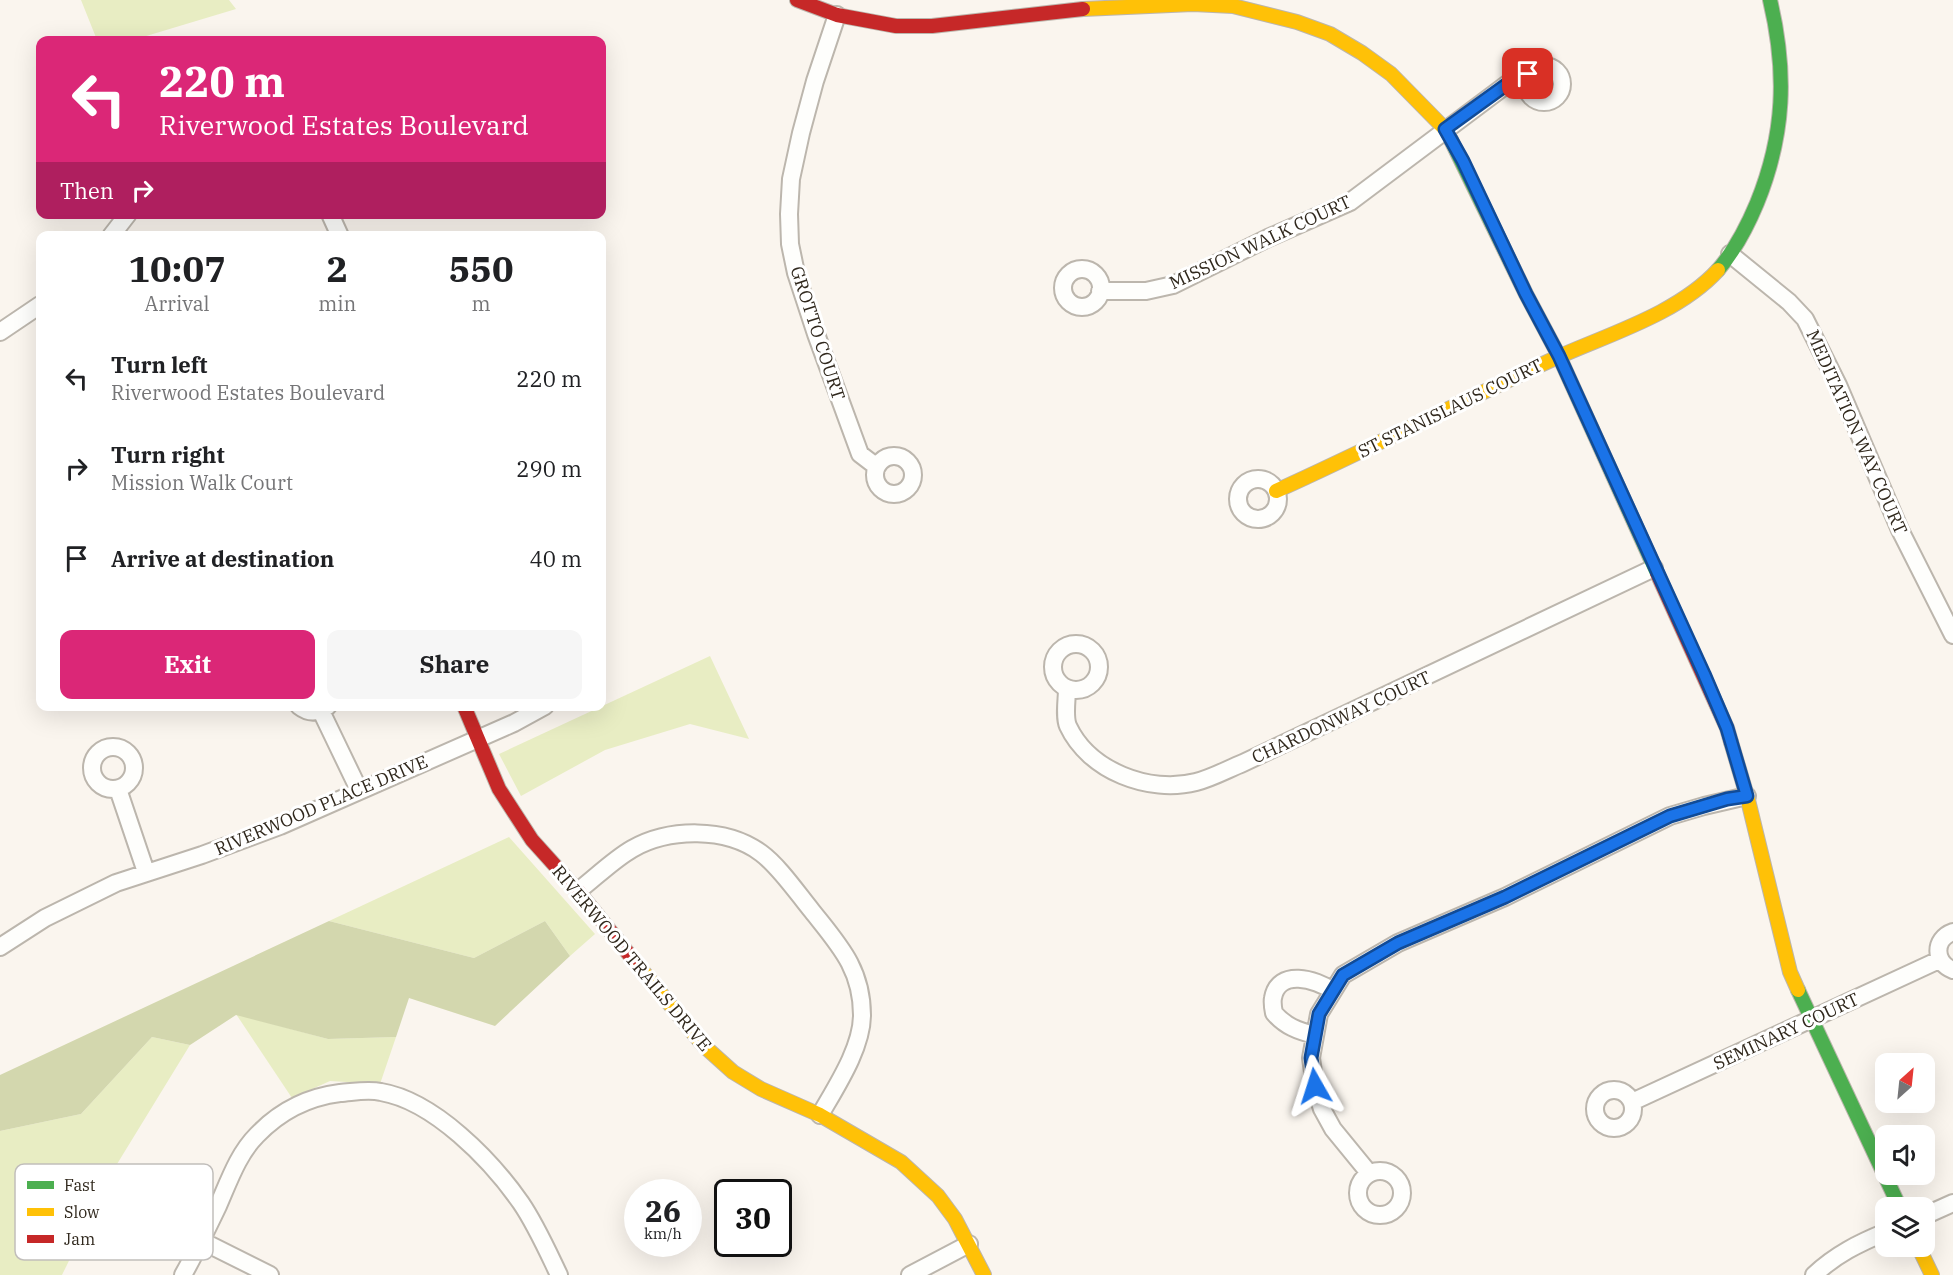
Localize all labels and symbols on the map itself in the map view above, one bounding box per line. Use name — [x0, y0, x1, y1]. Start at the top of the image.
pin — [1502, 48, 1553, 99]
street label: MISSION WALK COURT — [1165, 190, 1355, 294]
street label: GROTTO COURT — [786, 263, 851, 403]
street label: MEDITATION WAY COURT — [1801, 326, 1913, 538]
street label: ST STANISLAUS COURT — [1354, 353, 1546, 463]
street label: CHARDONWAY COURT — [1248, 665, 1434, 769]
street label: RIVERWOOD PLACE DRIVE — [211, 750, 431, 860]
street label: RIVERWOOD TRAILS DRIVE — [547, 860, 717, 1056]
street label: SEMINARY COURT — [1709, 987, 1863, 1075]
north arrow — [1875, 1053, 1935, 1113]
position arrow — [1283, 1054, 1347, 1118]
legend — [15, 1164, 213, 1260]
text: Fast — [64, 1175, 96, 1195]
speed limit sign: 30 — [714, 1179, 792, 1257]
text: Slow — [64, 1202, 100, 1222]
text: Jam — [64, 1229, 95, 1249]

